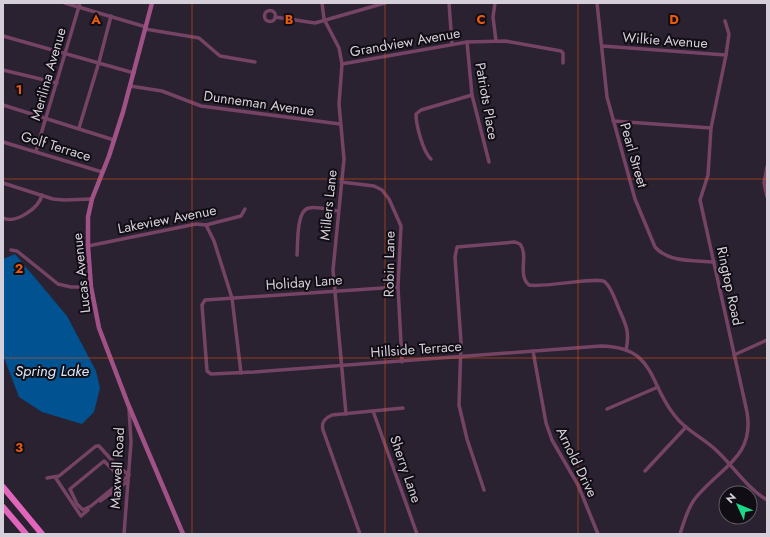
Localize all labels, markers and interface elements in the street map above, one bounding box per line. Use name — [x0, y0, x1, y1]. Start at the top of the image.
text: A — [90, 10, 101, 29]
text: B — [285, 10, 294, 29]
text: C — [476, 10, 486, 29]
text: D — [669, 10, 679, 29]
street label: Grandview Avenue — [348, 22, 462, 62]
street label: Merilina Avenue — [25, 25, 71, 123]
street label: Wilkie Avenue — [622, 27, 708, 53]
street label: Patriots Place — [470, 61, 504, 141]
text: 1 — [16, 80, 22, 99]
street label: Dunneman Avenue — [202, 85, 316, 121]
street label: Pearl Street — [615, 120, 653, 190]
street label: Golf Terrace — [18, 126, 94, 166]
street label: Millers Lane — [314, 169, 342, 241]
street label: Lakeview Avenue — [116, 200, 218, 238]
street label: Robin Lane — [378, 231, 400, 297]
street label: Lucas Avenue — [67, 232, 95, 314]
street label: Ringtop Road — [712, 245, 748, 327]
text: 2 — [15, 259, 23, 278]
street label: Holiday Lane — [265, 269, 343, 295]
street label: Hillside Terrace — [370, 336, 462, 362]
water label: Spring Lake — [15, 360, 90, 382]
street label: Arnold Drive — [551, 424, 603, 500]
street label: Maxwell Road — [105, 427, 129, 509]
street label: Sherry Lane — [385, 433, 427, 505]
text: 3 — [15, 438, 23, 457]
north arrow — [718, 485, 758, 525]
text: N — [722, 489, 740, 507]

